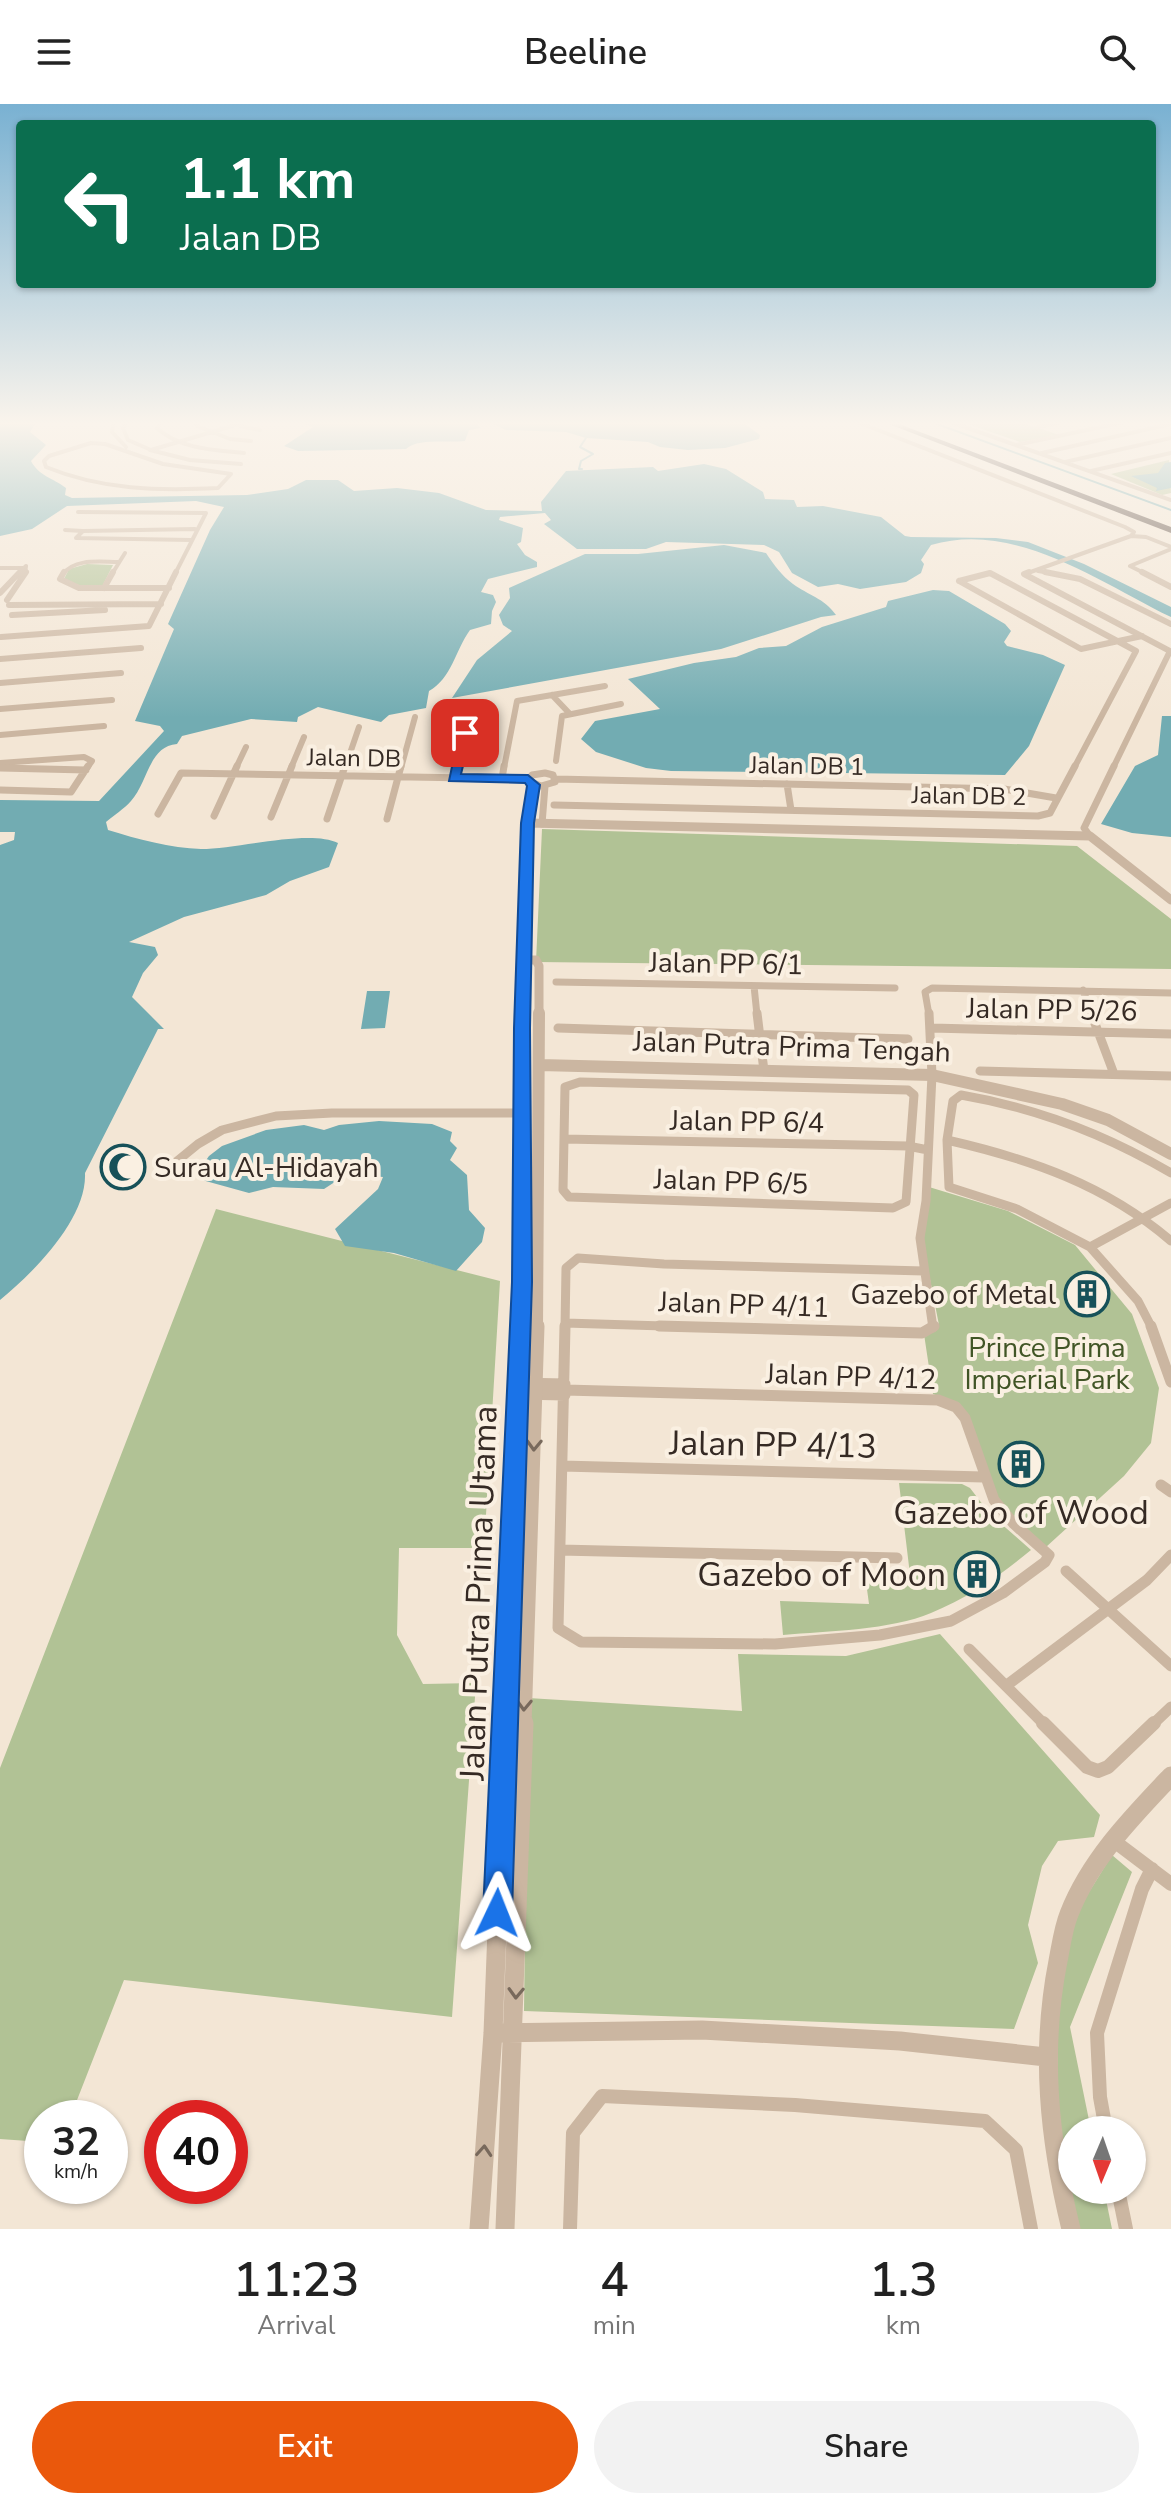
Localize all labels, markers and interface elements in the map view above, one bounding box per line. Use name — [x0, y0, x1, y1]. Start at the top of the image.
text: Beeline — [524, 28, 647, 77]
icon: menu — [32, 30, 76, 74]
icon: search — [1095, 30, 1139, 74]
text: 1.1 km — [180, 141, 355, 218]
icon: left — [48, 152, 152, 256]
text: Jalan DB — [180, 214, 321, 263]
pin — [431, 699, 499, 767]
icon: arrive — [443, 711, 487, 755]
street label: Jalan DB — [306, 741, 401, 775]
street label: Jalan DB 1 — [748, 749, 865, 783]
street label: Jalan DB 2 — [910, 779, 1027, 813]
street label: Jalan PP 6/1 — [648, 944, 803, 984]
street label: Jalan PP 5/26 — [965, 989, 1138, 1030]
street label: Jalan Putra Prima Tengah — [632, 1022, 951, 1072]
street label: Jalan PP 6/4 — [669, 1102, 824, 1142]
mosque icon: Surau Al-Hidayah — [99, 1143, 147, 1191]
place label: Surau Al-Hidayah — [154, 1149, 379, 1187]
street label: Jalan PP 6/5 — [652, 1160, 809, 1204]
building icon: Gazebo of Metal — [1063, 1270, 1111, 1318]
place label: Gazebo of Metal — [850, 1276, 1057, 1314]
street label: Jalan PP 4/11 — [657, 1283, 830, 1327]
park label: Prince Prima Imperial Park — [964, 1329, 1131, 1399]
street label: Jalan PP 4/12 — [764, 1355, 937, 1399]
street label: Jalan Putra Prima Utama — [449, 1405, 509, 1782]
street label: Jalan PP 4/13 — [668, 1420, 877, 1470]
one-way arrow — [526, 1439, 543, 1452]
building icon: Gazebo of Wood — [997, 1440, 1045, 1488]
place label: Gazebo of Wood — [893, 1490, 1149, 1536]
building icon: Gazebo of Moon — [953, 1550, 1001, 1598]
place label: Gazebo of Moon — [697, 1552, 946, 1598]
one-way arrow — [516, 1699, 533, 1712]
position arrow — [455, 1871, 539, 1955]
one-way arrow — [507, 1987, 524, 2000]
speed limit sign: 40 — [144, 2100, 248, 2204]
text: 32 — [52, 2115, 100, 2169]
north arrow — [1058, 2116, 1146, 2204]
map controls — [1058, 2116, 1146, 2204]
one-way arrow — [475, 2144, 492, 2157]
text: km/h — [54, 2158, 98, 2185]
text: 11:23 — [233, 2247, 360, 2313]
text: 4 — [600, 2247, 629, 2313]
text: 1.3 — [869, 2247, 938, 2313]
text: Arrival — [257, 2308, 335, 2343]
text: min — [593, 2308, 636, 2343]
text: km — [886, 2308, 921, 2343]
button: Exit — [32, 2401, 578, 2493]
button: Share — [594, 2401, 1139, 2493]

